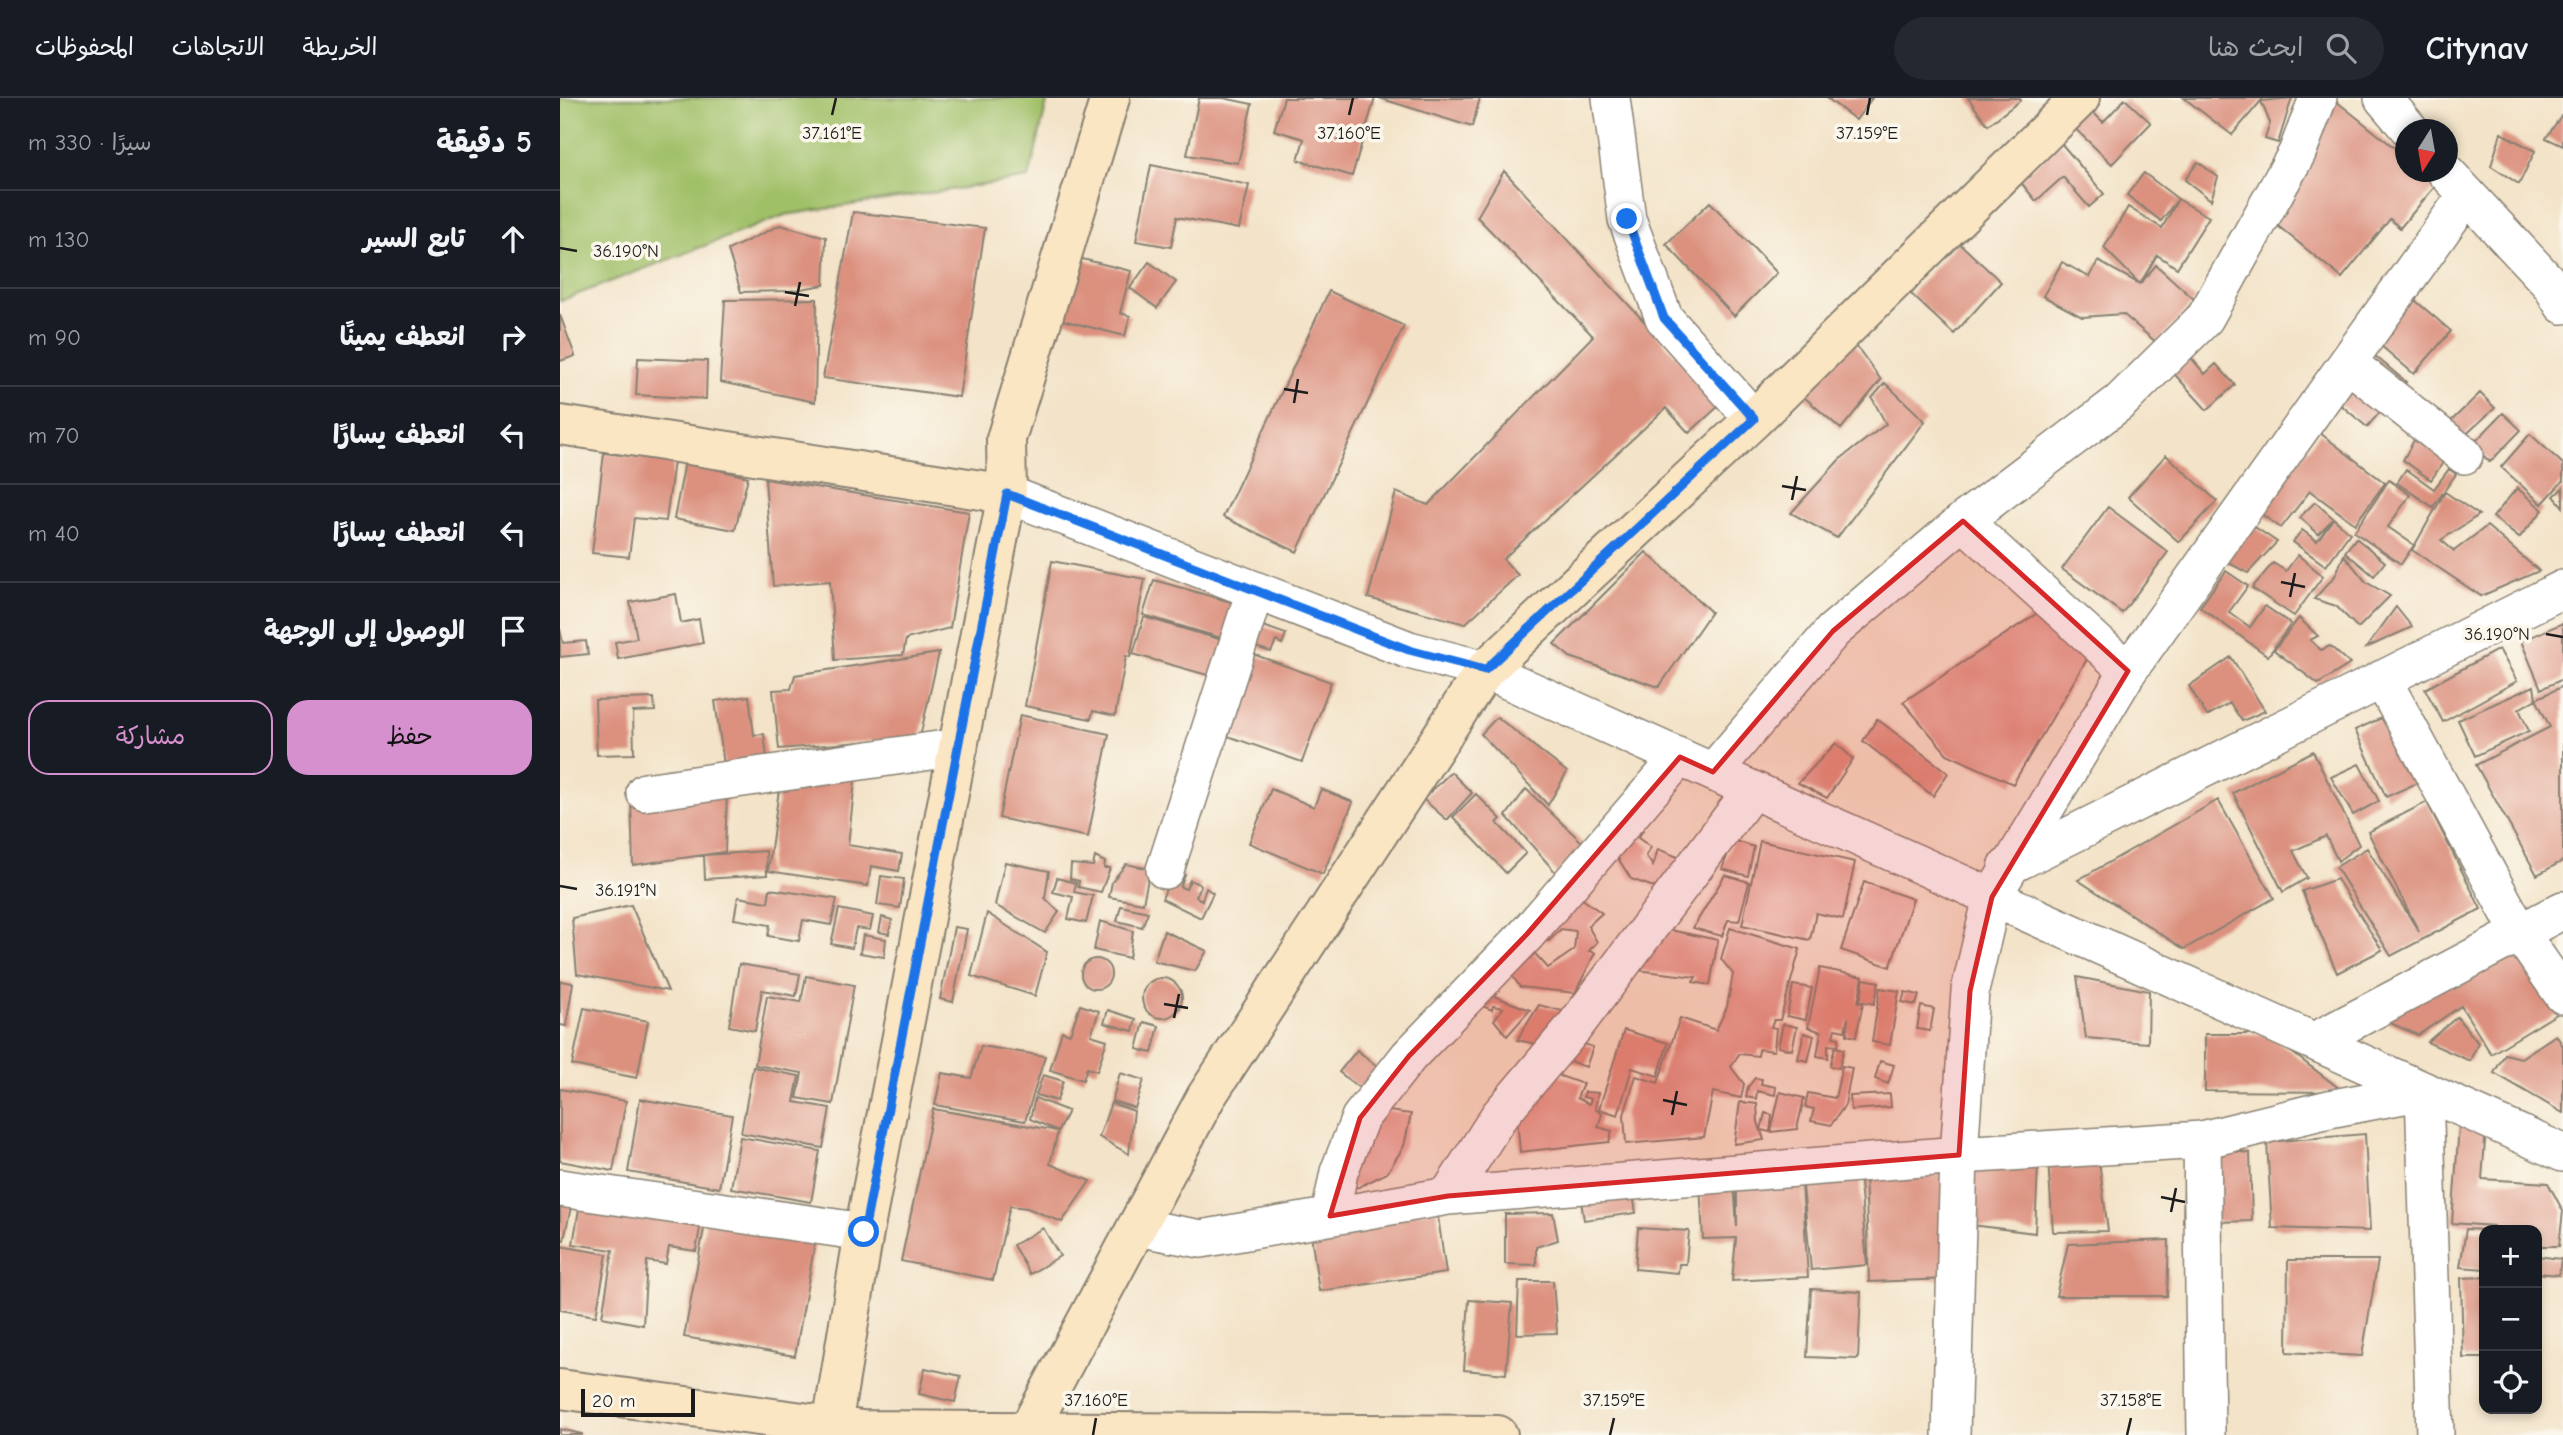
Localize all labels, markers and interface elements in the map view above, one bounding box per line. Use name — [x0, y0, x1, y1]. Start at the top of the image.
search box — [1894, 17, 2384, 80]
icon: search — [2322, 29, 2360, 67]
text: Citynav — [2426, 29, 2528, 67]
text: المحفوظات — [35, 33, 134, 61]
text: الاتجاهات — [172, 33, 265, 61]
text: الخريطة — [303, 33, 377, 61]
text: ابحث هنا — [2208, 33, 2304, 63]
north arrow — [2395, 119, 2458, 182]
text: 37.161°E — [802, 123, 862, 144]
text: 37.160°E — [1317, 123, 1381, 144]
text: 37.159°E — [1836, 123, 1898, 144]
text: 5 دقيقة — [436, 125, 532, 160]
text: سيرًا · 330 m — [28, 129, 151, 156]
route end — [1611, 203, 1642, 234]
icon: ahead — [494, 220, 532, 258]
text: تابع السير — [363, 224, 465, 254]
text: 130 m — [28, 226, 89, 253]
text: 36.190°N — [593, 241, 659, 262]
icon: right — [494, 318, 532, 356]
text: انعطف يمينًا — [340, 322, 465, 352]
text: 90 m — [28, 324, 81, 351]
icon: left — [494, 416, 532, 454]
text: انعطف يسارًا — [333, 420, 465, 450]
text: 70 m — [28, 422, 80, 449]
icon: left — [494, 514, 532, 552]
text: انعطف يسارًا — [333, 518, 465, 548]
text: 40 m — [28, 520, 80, 547]
icon: arrive — [494, 612, 532, 650]
text: الوصول إلى الوجهة — [264, 616, 465, 646]
text: 36.190°N — [2464, 624, 2530, 645]
button: مشاركة — [28, 700, 273, 775]
button: حفظ — [287, 700, 532, 775]
text: 36.191°N — [595, 880, 657, 901]
route start — [848, 1216, 879, 1247]
map controls — [2479, 1225, 2542, 1414]
button: + — [2479, 1225, 2542, 1288]
button: − — [2479, 1288, 2542, 1351]
button: locate — [2479, 1351, 2542, 1414]
scale bar — [581, 1386, 695, 1418]
text: 20 m — [592, 1390, 636, 1412]
text: 37.160°E — [1064, 1390, 1128, 1411]
text: 37.159°E — [1583, 1390, 1645, 1411]
text: 37.158°E — [2100, 1390, 2162, 1411]

